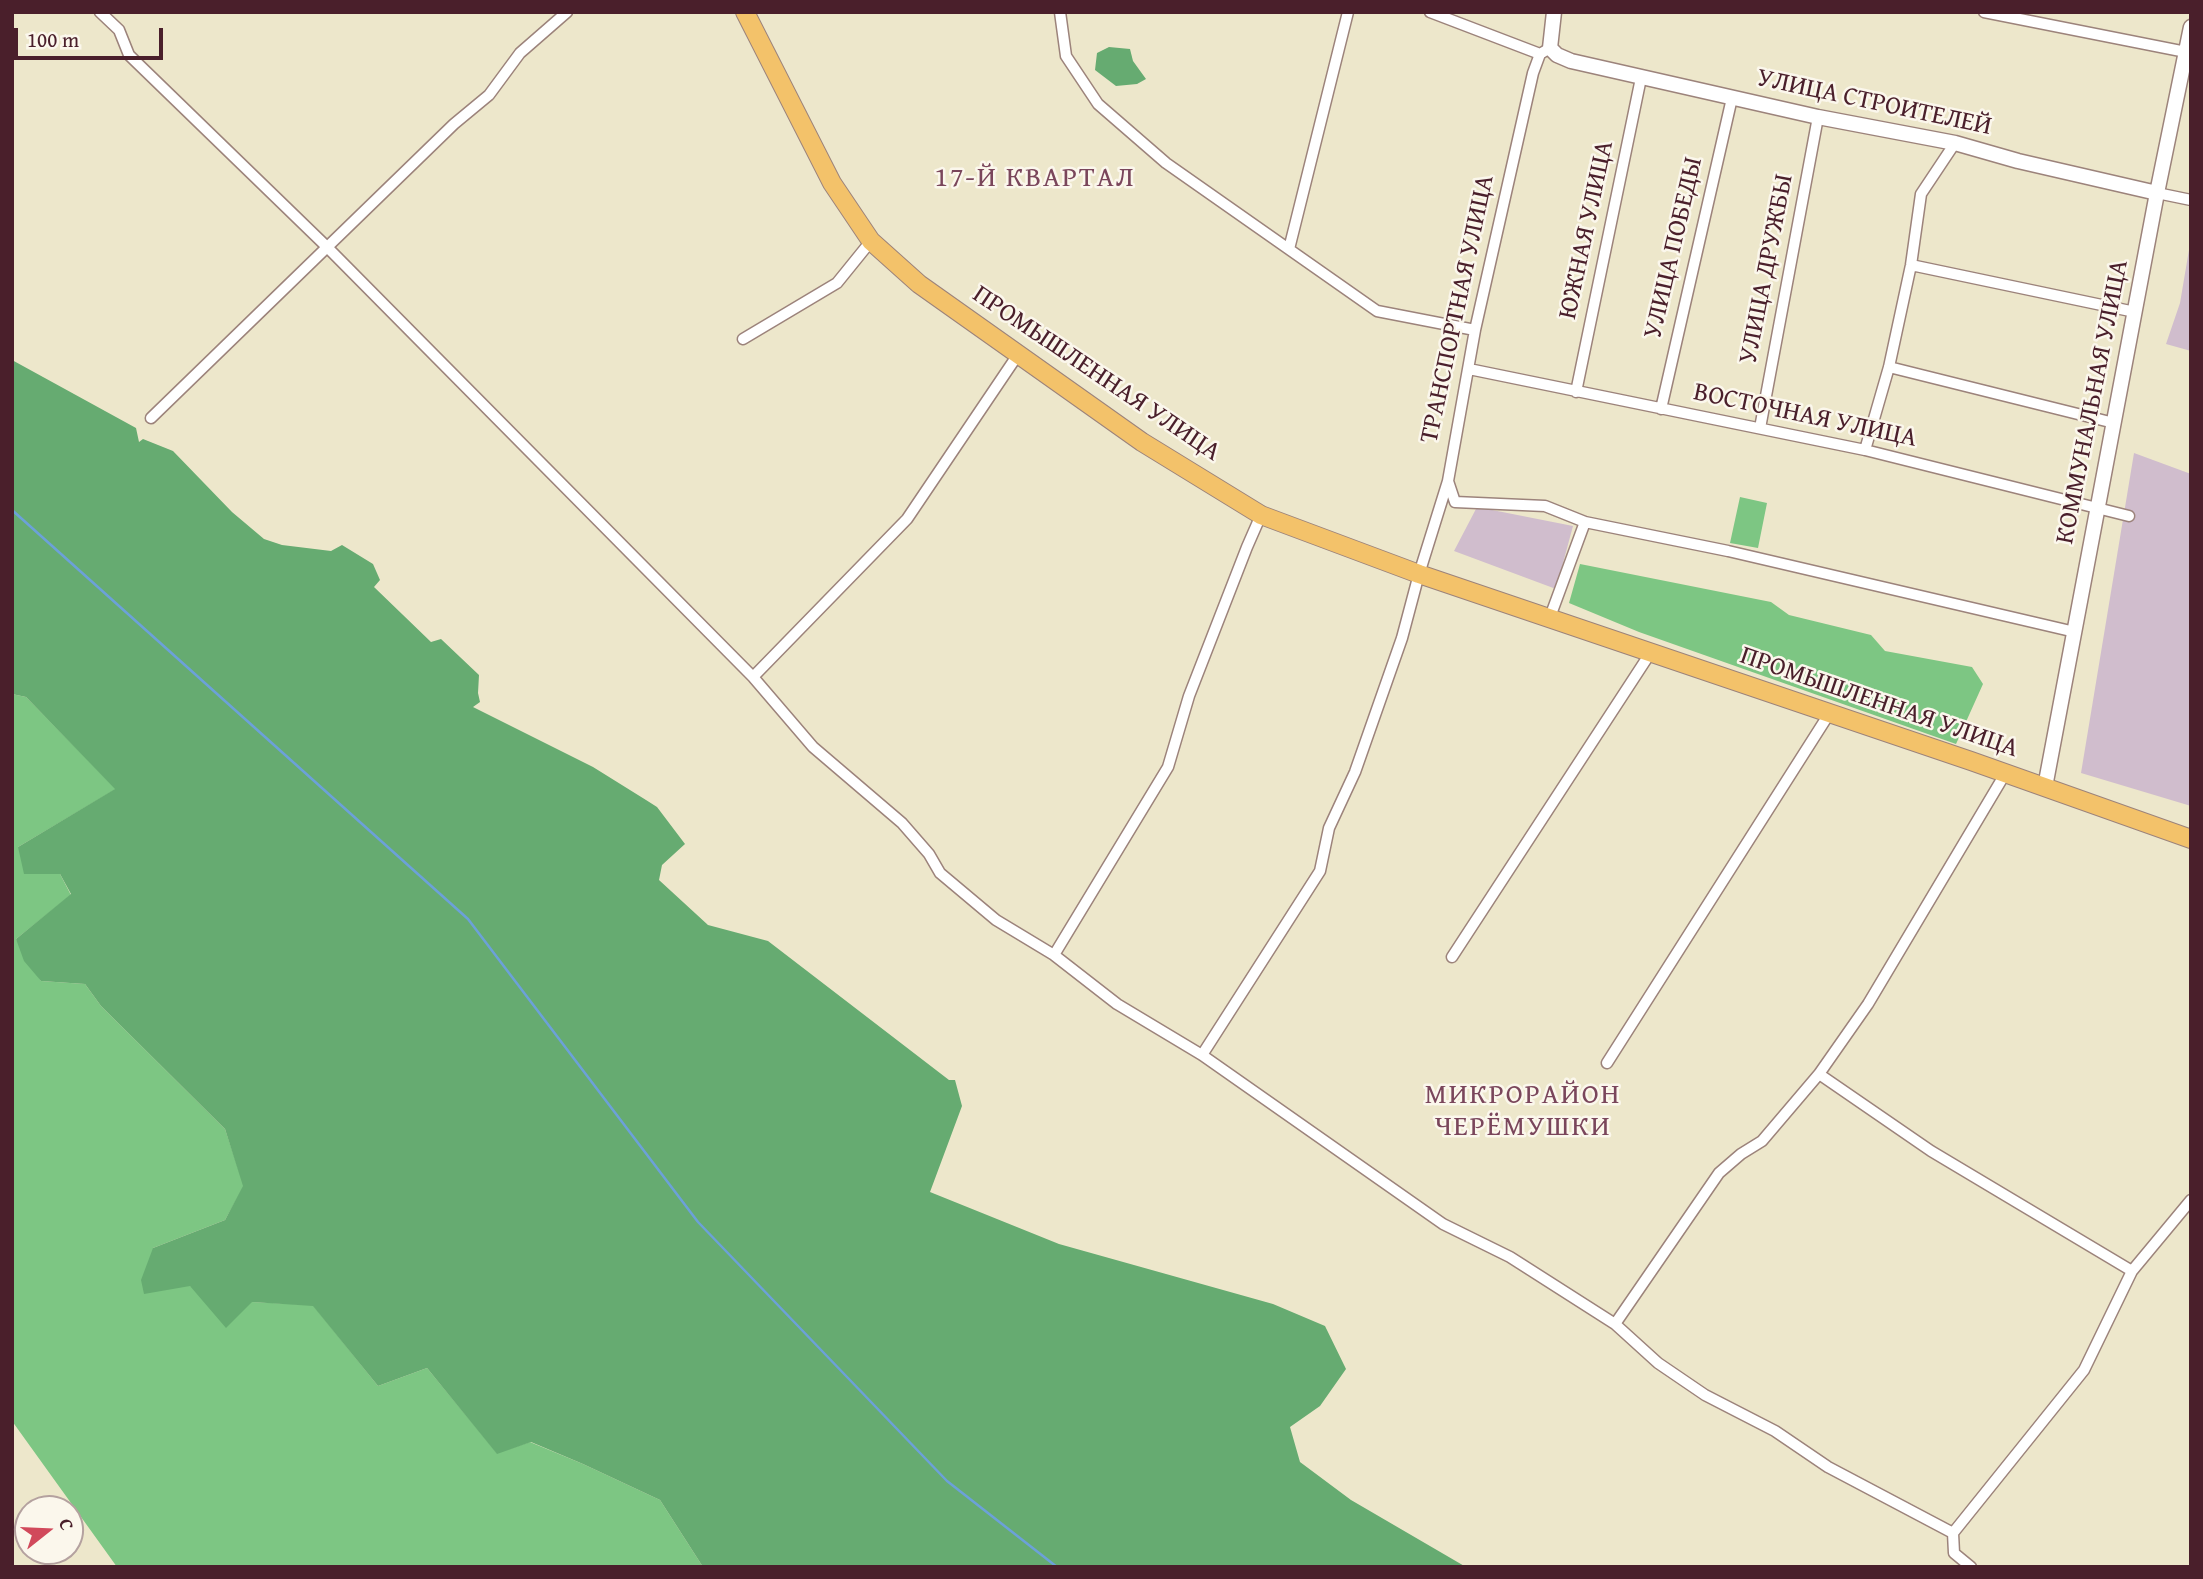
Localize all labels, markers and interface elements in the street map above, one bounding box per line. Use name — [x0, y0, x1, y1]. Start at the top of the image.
scale bar — [18, 14, 166, 58]
text: 100 m — [27, 24, 79, 55]
street label: УЛИЦА СТРОИТЕЛЕЙ — [1754, 63, 1994, 143]
street label: ЮЖНАЯ УЛИЦА — [1553, 138, 1621, 322]
street label: УЛИЦА ПОБЕДЫ — [1638, 154, 1710, 342]
district label: 17-Й КВАРТАЛ — [936, 162, 1134, 196]
street label: ТРАНСПОРТНАЯ УЛИЦА — [1414, 172, 1502, 446]
street label: УЛИЦА ДРУЖБЫ — [1733, 172, 1801, 366]
street label: КОММУНАЛЬНАЯ УЛИЦА — [2050, 257, 2136, 547]
street label: ПРОМЫШЛЕННАЯ УЛИЦА — [966, 279, 1226, 469]
street label: ВОСТОЧНАЯ УЛИЦА — [1691, 377, 1919, 455]
street label: ПРОМЫШЛЕННАЯ УЛИЦА — [1736, 641, 2022, 765]
district label: МИКРОРАЙОН ЧЕРЁМУШКИ — [1426, 1079, 1620, 1145]
north arrow — [14, 1495, 84, 1565]
text: С — [52, 1515, 82, 1534]

